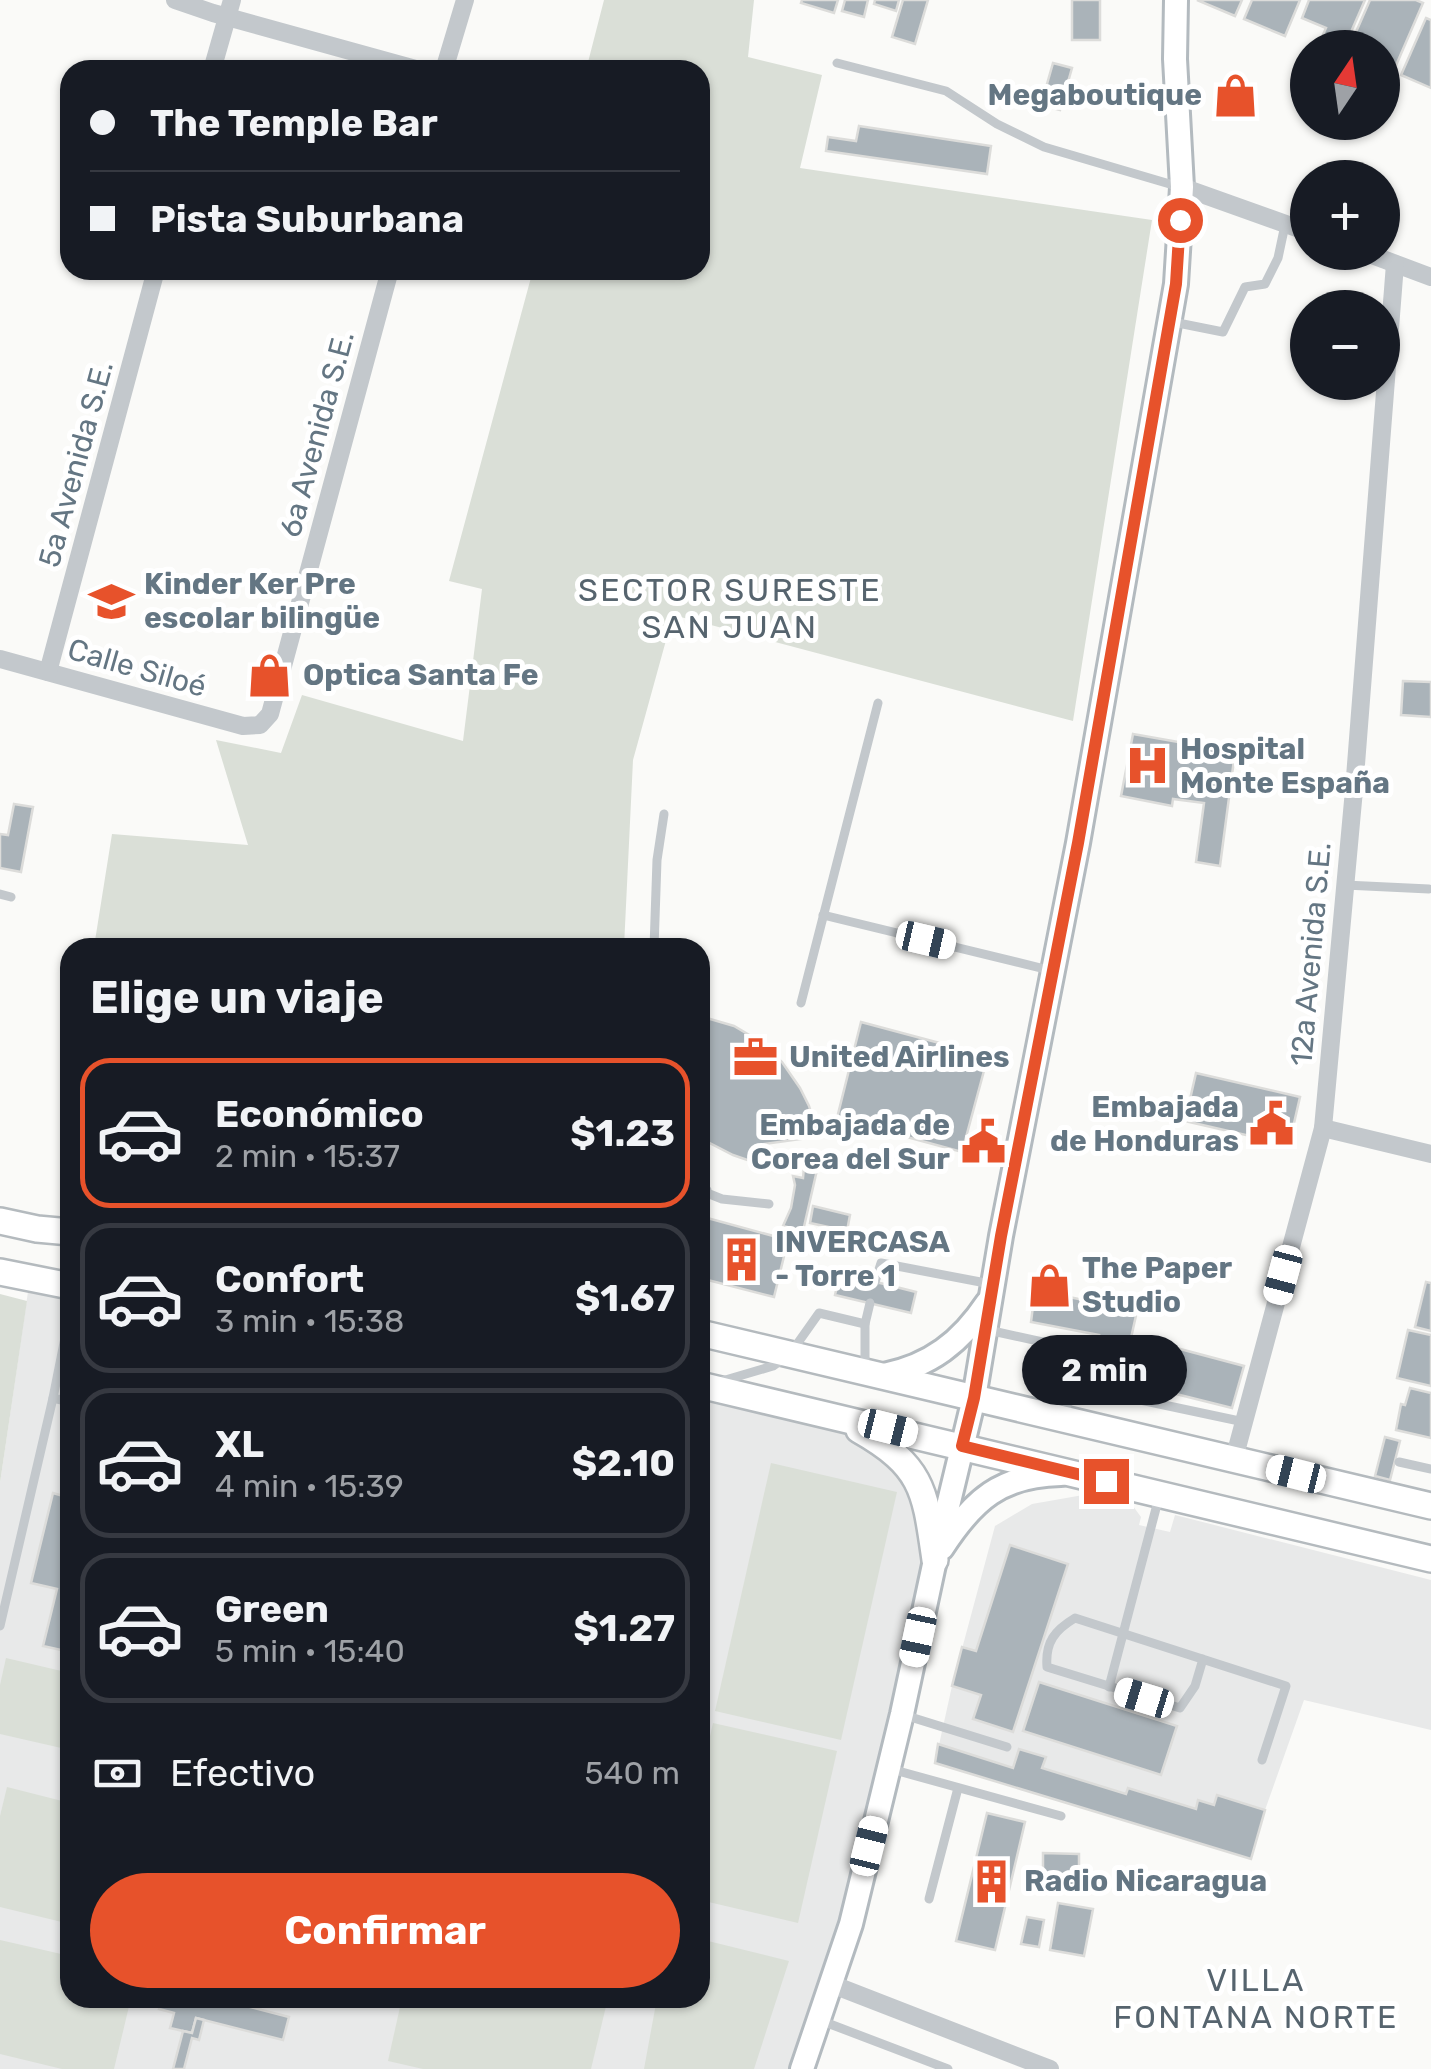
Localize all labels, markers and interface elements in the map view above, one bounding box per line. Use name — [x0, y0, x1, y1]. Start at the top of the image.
north arrow — [1290, 30, 1400, 140]
map controls — [1290, 30, 1400, 400]
shop icon: Megaboutique — [1211, 71, 1259, 119]
place label: Megaboutique — [988, 77, 1202, 113]
text: The Temple Bar — [150, 100, 438, 146]
button: + — [1290, 160, 1400, 270]
text: Pista Suburbana — [150, 196, 464, 242]
route start — [1158, 198, 1203, 243]
button: − — [1290, 290, 1400, 400]
street label: 6a Avenida S.E. — [272, 327, 362, 541]
street label: 5a Avenida S.E. — [31, 357, 121, 571]
place label: Kinder Ker Pre escolar bilingüe — [144, 566, 380, 636]
district label: SECTOR SURESTE SAN JUAN — [578, 571, 882, 646]
school or university icon: Kinder Ker Pre escolar bilingüe — [87, 577, 135, 625]
street label: Calle Siloé — [64, 631, 210, 705]
shop icon: Optica Santa Fe — [246, 651, 294, 699]
place label: Optica Santa Fe — [303, 657, 538, 693]
place label: Hospital Monte España — [1180, 731, 1390, 801]
hospital icon: Hospital Monte España — [1123, 742, 1171, 790]
street label: 12a Avenida S.E. — [1283, 841, 1339, 1067]
car — [893, 919, 959, 961]
text: Elige un viaje — [90, 971, 384, 1024]
office icon: United Airlines — [732, 1033, 780, 1081]
place label: United Airlines — [789, 1039, 1010, 1075]
icon: car — [95, 1088, 185, 1178]
place label: Embajada de Honduras — [1050, 1089, 1239, 1159]
text: Económico — [215, 1091, 424, 1137]
public building icon: Embajada de Honduras — [1248, 1100, 1296, 1148]
place label: Embajada de Corea del Sur — [751, 1107, 950, 1177]
text: $1.23 — [570, 1110, 675, 1156]
public building icon: Embajada de Corea del Sur — [959, 1118, 1007, 1166]
text: 2 min · 15:37 — [215, 1137, 400, 1175]
place label: INVERCASA - Torre 1 — [775, 1224, 950, 1294]
building icon: INVERCASA - Torre 1 — [718, 1235, 766, 1283]
car — [1261, 1242, 1305, 1308]
place label: The Paper Studio — [1082, 1250, 1233, 1320]
icon: car — [95, 1253, 185, 1343]
text: Confort — [215, 1256, 364, 1302]
shop icon: The Paper Studio — [1025, 1261, 1073, 1309]
text: $1.67 — [575, 1275, 675, 1321]
text: 3 min · 15:38 — [215, 1302, 404, 1340]
callout: 2 min — [1024, 1336, 1188, 1406]
text: 2 min — [1061, 1351, 1148, 1389]
car — [855, 1406, 921, 1450]
icon: car — [95, 1418, 185, 1508]
text: XL — [215, 1421, 264, 1467]
text: $2.10 — [572, 1440, 675, 1486]
car — [1263, 1452, 1329, 1496]
route end — [1084, 1459, 1129, 1504]
text: 4 min · 15:39 — [215, 1467, 404, 1505]
icon: car — [95, 1583, 185, 1673]
text: Green — [215, 1586, 329, 1632]
text: $1.27 — [573, 1605, 675, 1651]
car — [897, 1605, 939, 1669]
text: 5 min · 15:40 — [215, 1632, 405, 1670]
car — [1111, 1675, 1177, 1721]
icon: cash — [90, 1746, 145, 1801]
text: Efectivo — [170, 1750, 315, 1796]
text: 540 m — [585, 1754, 680, 1792]
car — [847, 1813, 891, 1879]
building icon: Radio Nicaragua — [967, 1857, 1015, 1905]
place label: Radio Nicaragua — [1024, 1863, 1267, 1899]
button: Confirmar — [90, 1873, 680, 1988]
district label: VILLA FONTANA NORTE — [1113, 1961, 1399, 2036]

